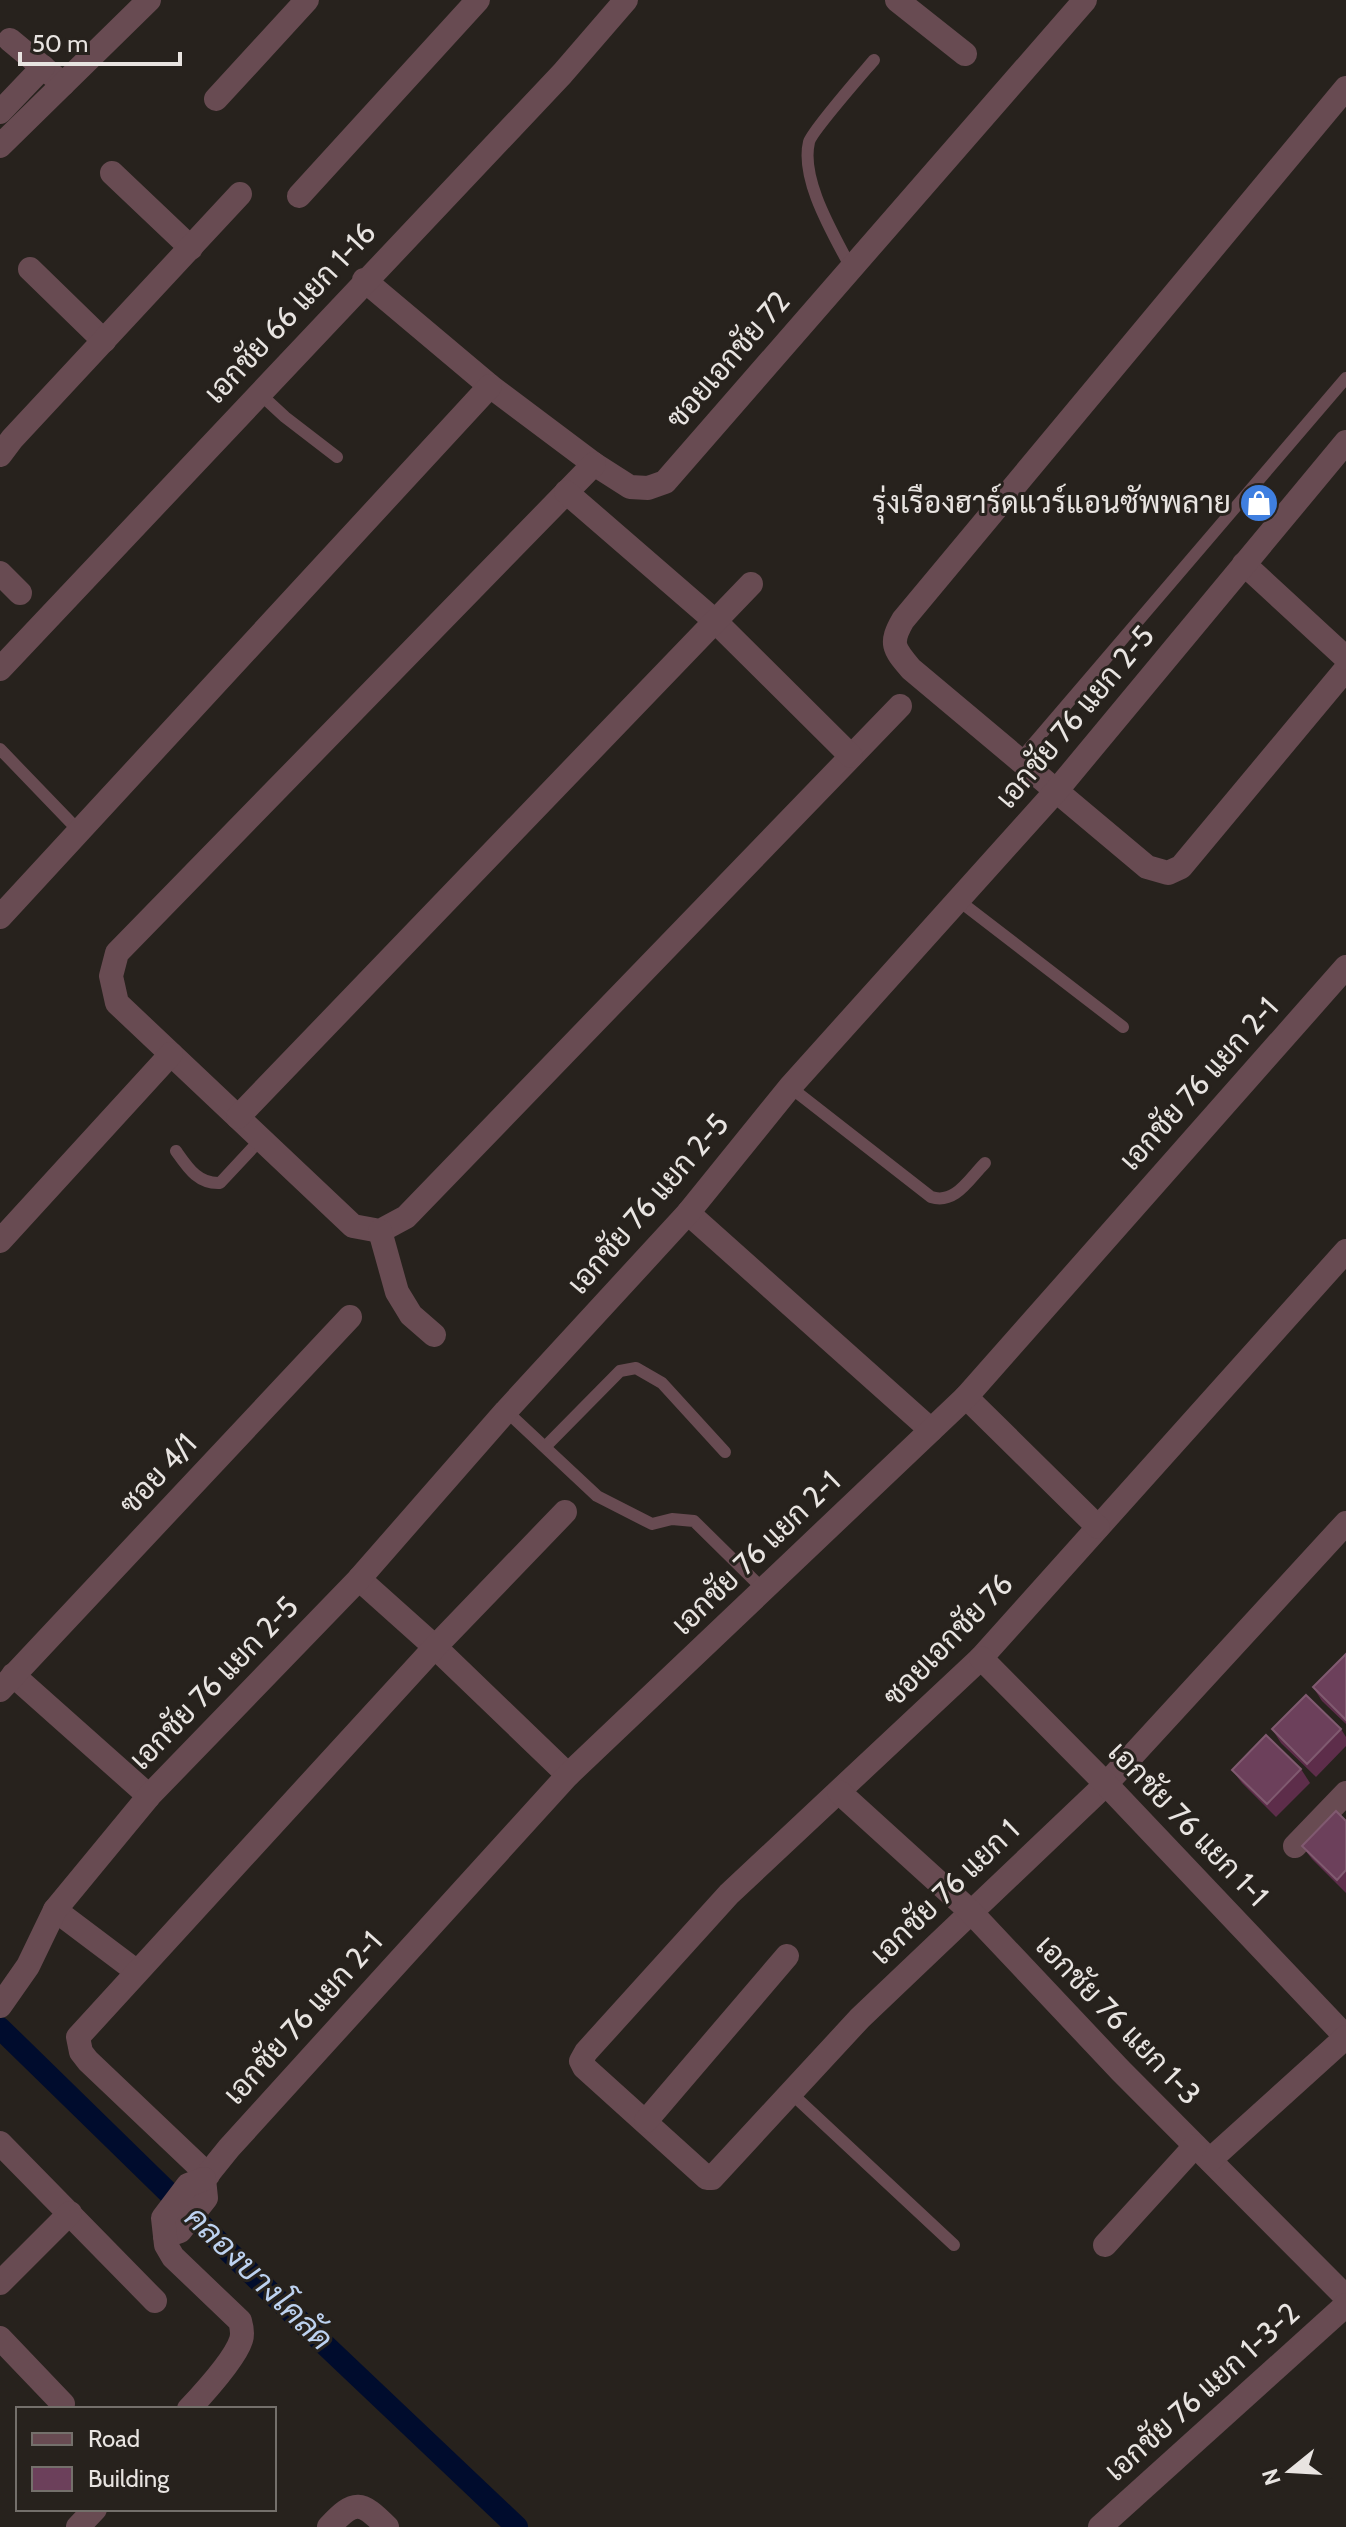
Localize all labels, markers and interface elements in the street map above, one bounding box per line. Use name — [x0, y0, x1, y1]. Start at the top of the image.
scale bar — [20, 16, 180, 66]
text: 50 m — [32, 29, 88, 58]
street label: เอกชัย 66 แยก 1-16 — [196, 214, 383, 411]
street label: ซอยเอกชัย 72 — [658, 283, 797, 436]
shop icon: รุ่งเรืองฮาร์ดแวร์แอนซัพพลาย — [1238, 482, 1280, 524]
place label: รุ่งเรืองฮาร์ดแวร์แอนซัพพลาย — [872, 483, 1231, 524]
street label: เอกชัย 76 แยก 2-5 — [987, 618, 1162, 816]
street label: เอกชัย 76 แยก 2-1 — [1111, 989, 1286, 1178]
street label: เอกชัย 76 แยก 2-5 — [559, 1106, 736, 1302]
street label: ซอย 4/1 — [111, 1426, 204, 1522]
street label: เอกชัย 76 แยก 2-1 — [664, 1463, 848, 1642]
street label: ซอยเอกชัย 76 — [875, 1565, 1020, 1714]
street label: เอกชัย 76 แยก 2-5 — [121, 1588, 306, 1777]
street label: เอกชัย 76 แยก 1-1 — [1100, 1734, 1276, 1914]
street label: เอกชัย 76 แยก 1 — [862, 1811, 1027, 1972]
street label: เอกชัย 76 แยก 2-1 — [215, 1923, 390, 2112]
street label: เอกชัย 76 แยก 1-3 — [1028, 1927, 1209, 2112]
water label: คลองบางโคลัด — [177, 2197, 342, 2358]
street label: เอกชัย 76 แยก 1-3-2 — [1097, 2294, 1307, 2489]
legend — [16, 2407, 276, 2511]
text: Road — [88, 2424, 140, 2453]
north arrow — [1250, 2431, 1330, 2511]
text: Building — [88, 2464, 170, 2493]
text: N — [1256, 2465, 1287, 2489]

